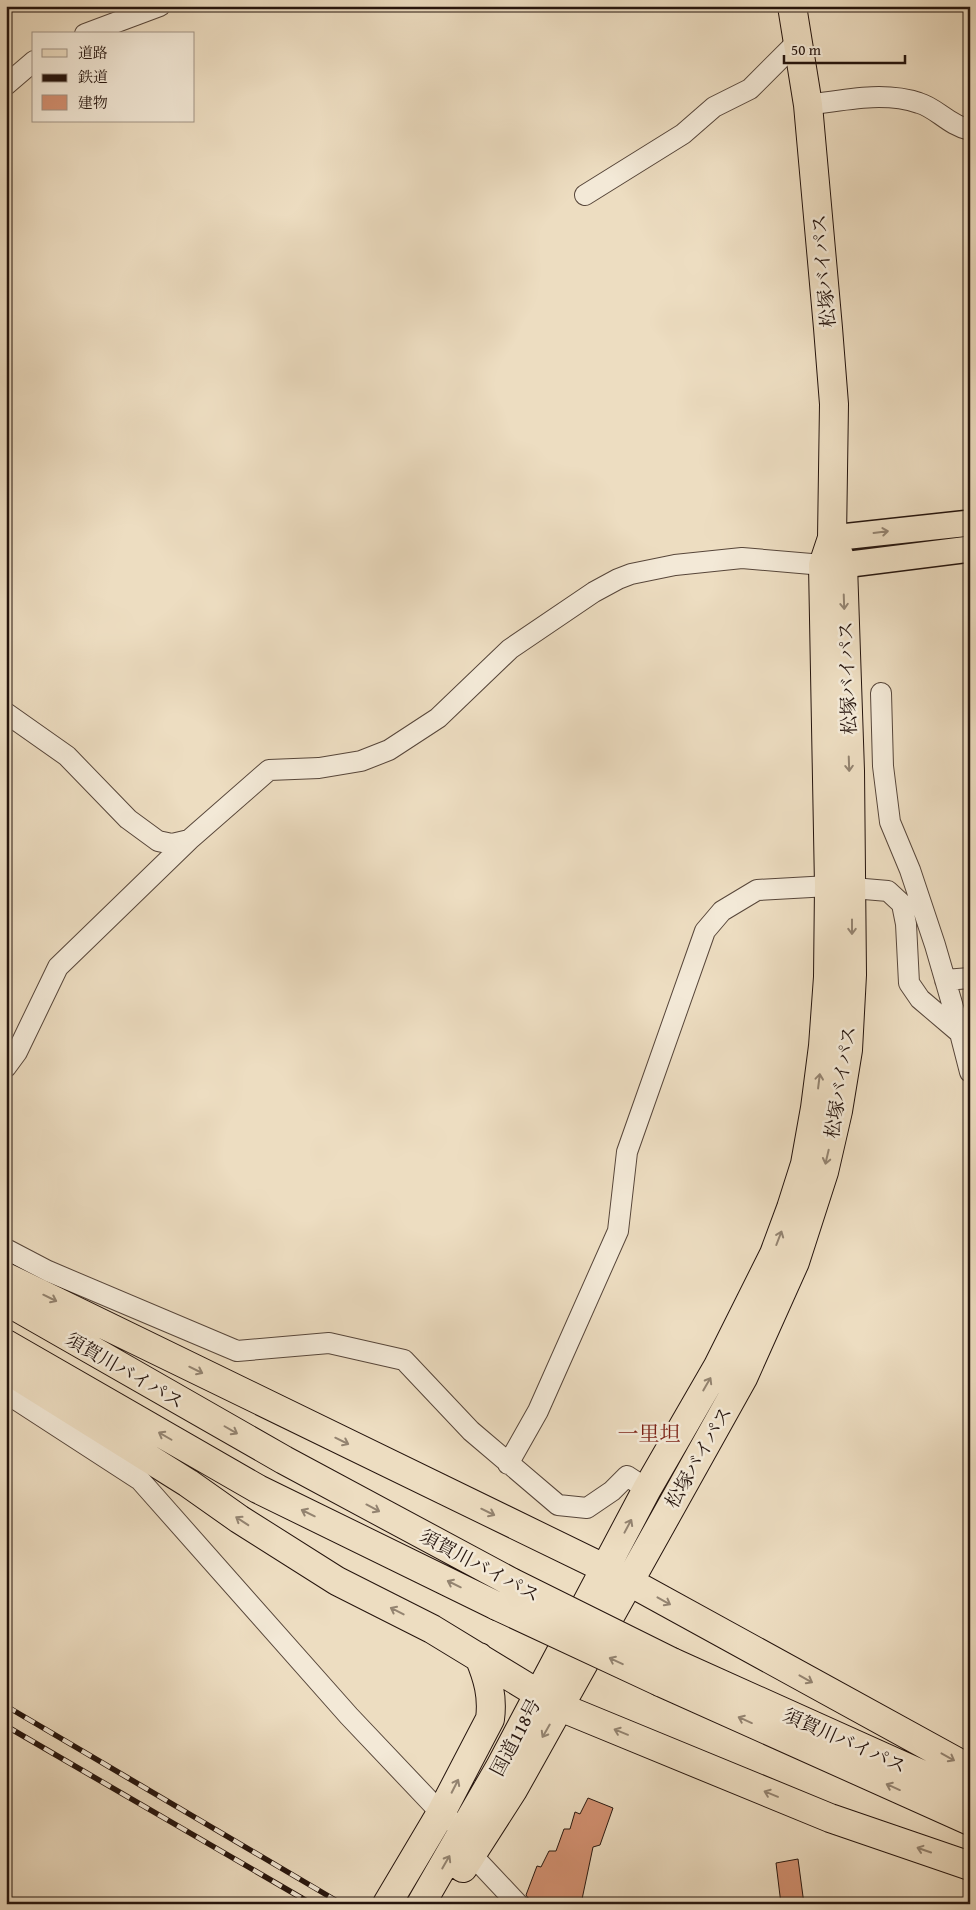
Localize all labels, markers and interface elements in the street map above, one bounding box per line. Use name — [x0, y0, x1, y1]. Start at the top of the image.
legend — [32, 32, 195, 122]
scale bar — [784, 32, 905, 64]
text: 50 m — [791, 39, 822, 60]
text: 道路 — [78, 42, 108, 63]
text: 鉄道 — [78, 66, 108, 87]
text: 建物 — [78, 92, 108, 113]
street label: 松塚バイパス — [804, 213, 842, 329]
one-way arrow — [872, 527, 888, 537]
one-way arrow — [839, 594, 849, 610]
street label: 松塚バイパス — [831, 621, 863, 735]
one-way arrow — [845, 756, 854, 772]
one-way arrow — [847, 918, 857, 935]
street label: 松塚バイパス — [817, 1024, 863, 1140]
one-way arrow — [814, 1074, 824, 1090]
one-way arrow — [822, 1149, 832, 1165]
one-way arrow — [776, 1231, 785, 1246]
one-way arrow — [42, 1294, 57, 1303]
street label: 須賀川バイパス — [61, 1325, 189, 1415]
one-way arrow — [188, 1365, 203, 1375]
one-way arrow — [703, 1377, 713, 1391]
street label: 松塚バイパス — [657, 1401, 739, 1513]
district label: 一里坦 — [618, 1418, 681, 1449]
one-way arrow — [223, 1425, 237, 1435]
one-way arrow — [158, 1430, 172, 1440]
one-way arrow — [334, 1437, 349, 1446]
one-way arrow — [365, 1504, 380, 1513]
one-way arrow — [300, 1508, 315, 1518]
one-way arrow — [480, 1508, 495, 1517]
one-way arrow — [235, 1515, 249, 1526]
one-way arrow — [623, 1518, 633, 1533]
street label: 須賀川バイパス — [415, 1522, 545, 1608]
one-way arrow — [446, 1579, 461, 1589]
one-way arrow — [656, 1596, 670, 1606]
one-way arrow — [390, 1606, 405, 1616]
one-way arrow — [609, 1656, 624, 1665]
one-way arrow — [798, 1675, 813, 1684]
street label: 国道118号 — [483, 1693, 547, 1781]
street label: 須賀川バイパス — [779, 1700, 911, 1780]
one-way arrow — [738, 1714, 753, 1724]
one-way arrow — [541, 1724, 551, 1738]
one-way arrow — [614, 1727, 629, 1736]
one-way arrow — [941, 1753, 955, 1763]
one-way arrow — [451, 1779, 460, 1794]
one-way arrow — [886, 1781, 901, 1791]
one-way arrow — [764, 1789, 780, 1798]
one-way arrow — [916, 1845, 932, 1855]
one-way arrow — [441, 1855, 451, 1869]

